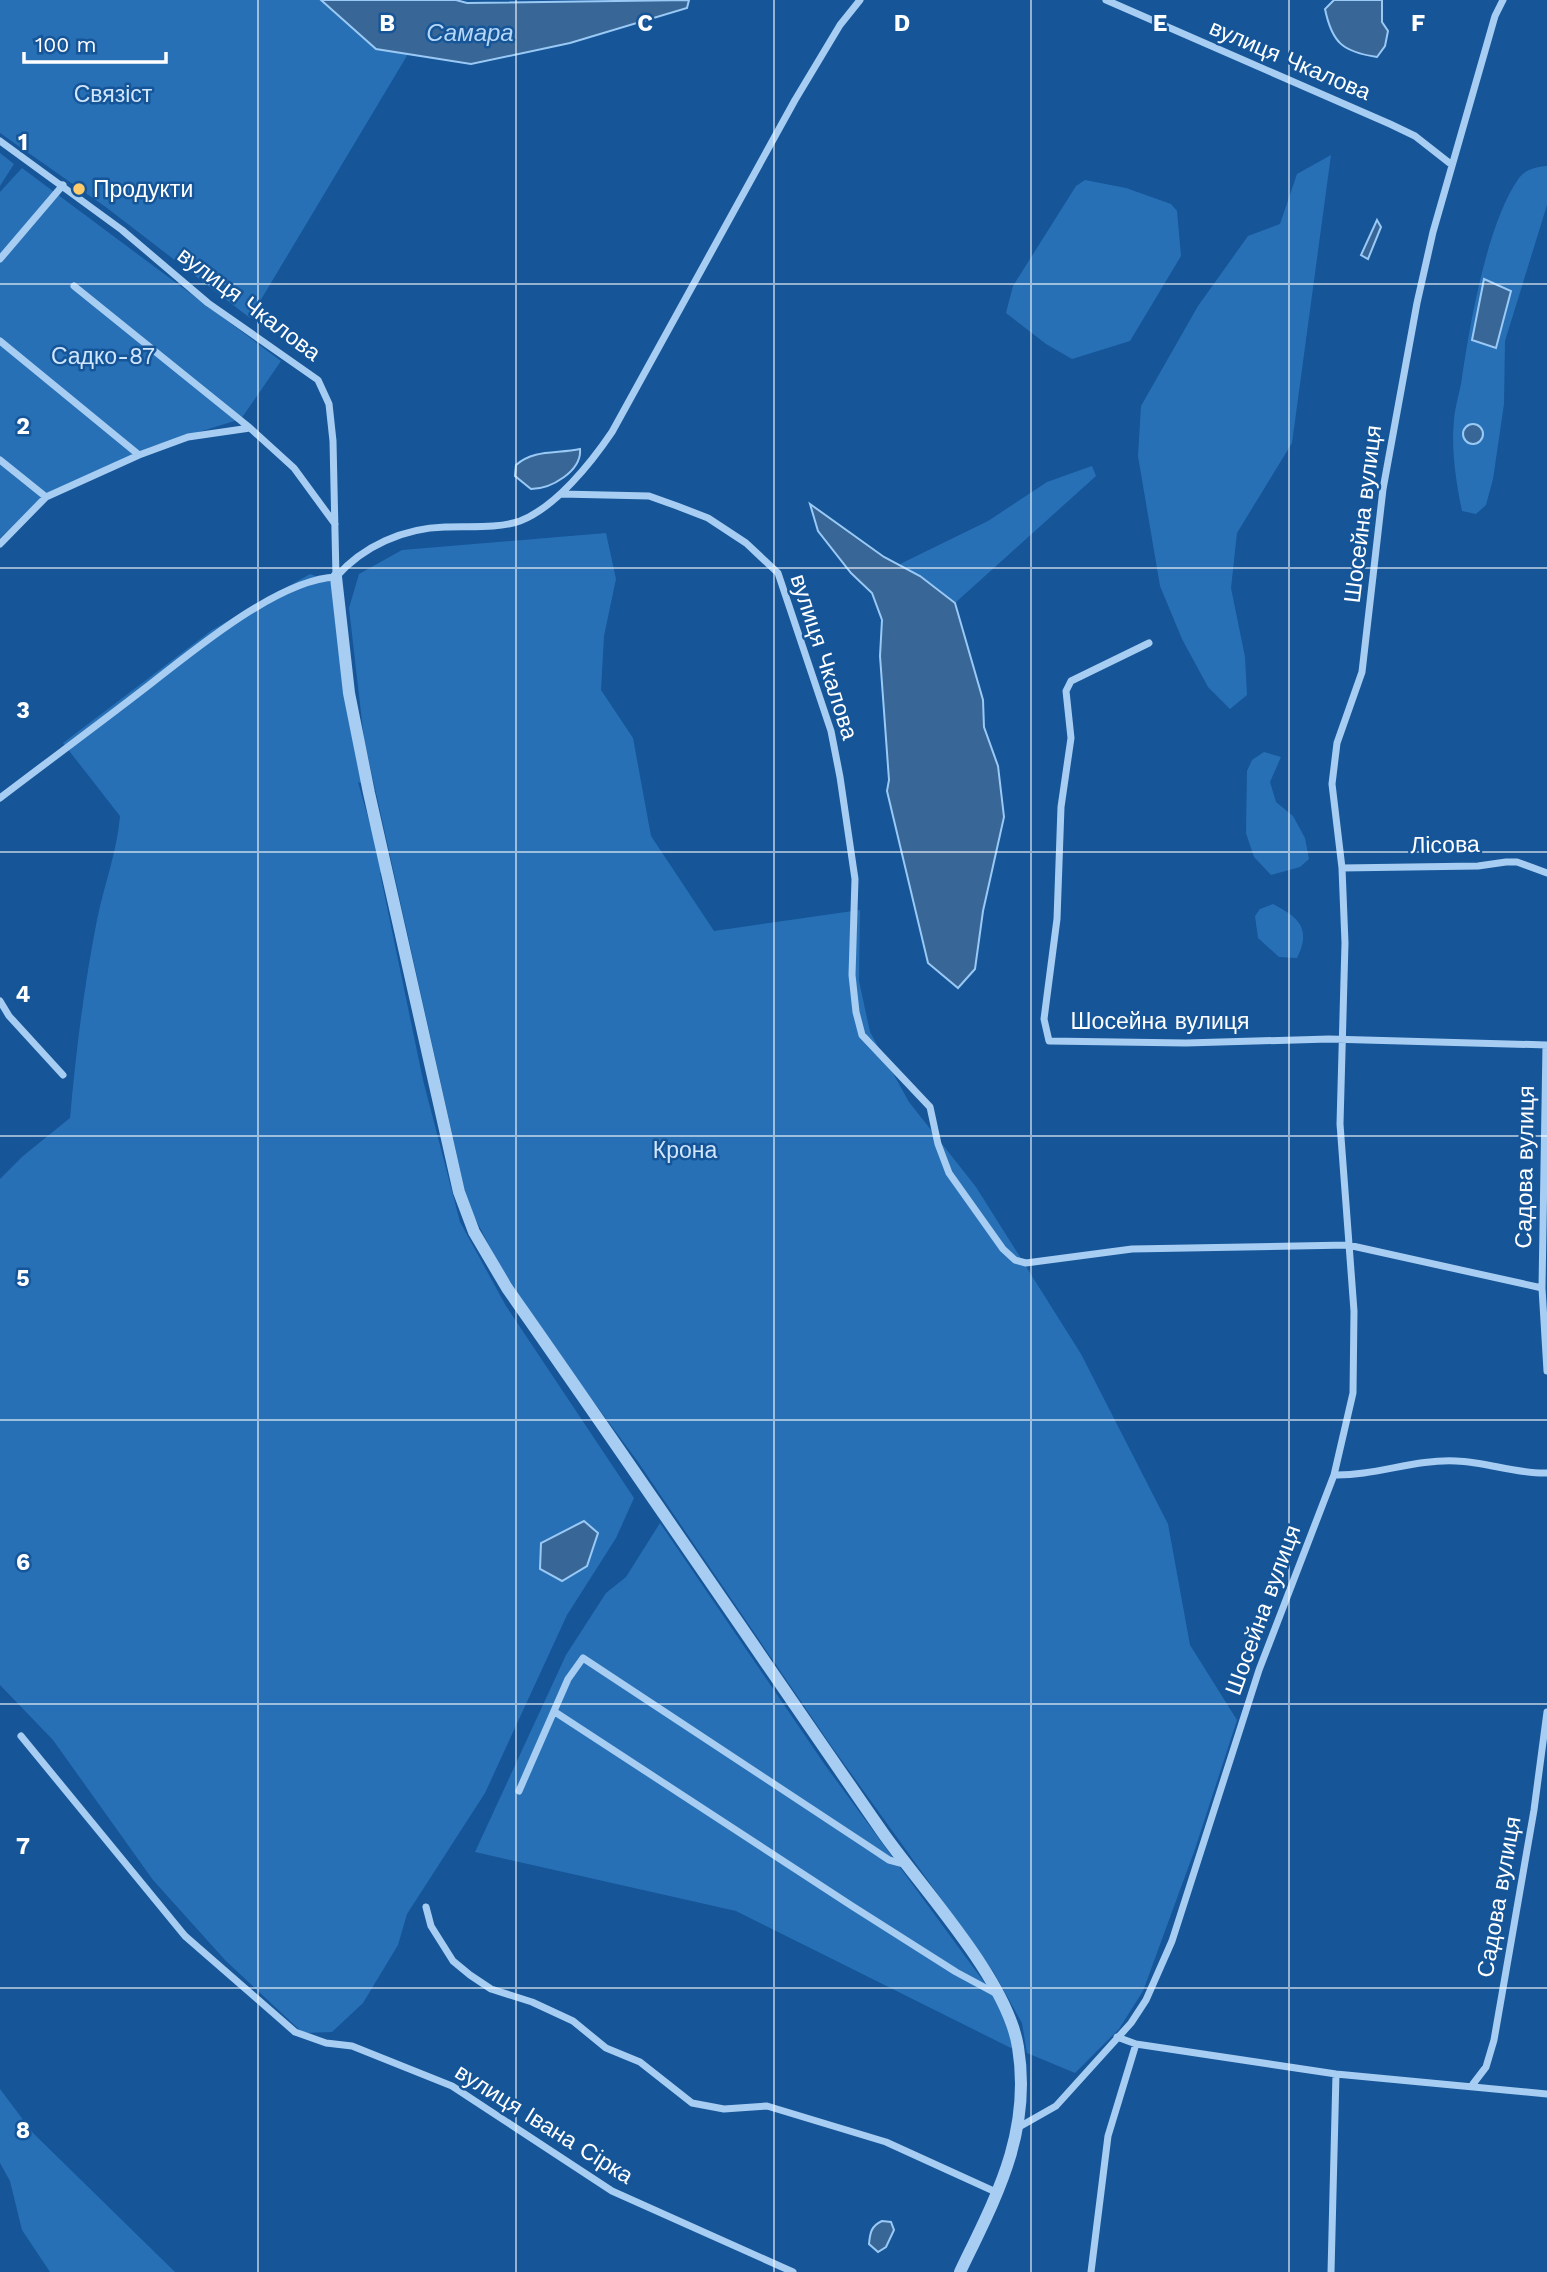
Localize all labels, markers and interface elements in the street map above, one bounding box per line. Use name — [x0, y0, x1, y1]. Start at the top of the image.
text: B — [379, 10, 395, 37]
text: C — [637, 10, 653, 37]
text: D — [894, 10, 910, 37]
text: E — [1153, 10, 1167, 37]
text: F — [1411, 10, 1425, 37]
street label: вулиця Чкалова — [1205, 14, 1375, 106]
water label: Самара — [426, 19, 514, 47]
scale bar — [24, 21, 166, 65]
text: 100 m — [35, 32, 97, 57]
park label: Связіст — [74, 81, 153, 108]
text: 1 — [18, 129, 28, 156]
place label: Продукти — [93, 176, 193, 203]
marker: Продукти — [71, 181, 87, 197]
street label: вулиця Чкалова — [172, 241, 326, 367]
park label: Садко-87 — [51, 343, 155, 370]
text: 2 — [16, 413, 30, 440]
street label: Шосейна вулиця — [1339, 424, 1387, 604]
street label: вулиця Чкалова — [785, 571, 864, 743]
text: 3 — [16, 697, 30, 724]
street label: Лісова — [1410, 831, 1480, 859]
text: 4 — [16, 981, 31, 1008]
street label: Шосейна вулиця — [1071, 1008, 1249, 1035]
street label: Садова вулиця — [1510, 1085, 1540, 1249]
park label: Крона — [653, 1137, 717, 1164]
text: 5 — [16, 1265, 30, 1292]
street label: Шосейна вулиця — [1220, 1521, 1306, 1699]
text: 6 — [16, 1549, 30, 1576]
street label: Садова вулиця — [1472, 1814, 1526, 1980]
text: 7 — [16, 1833, 30, 1860]
street label: вулиця Івана Сірка — [450, 2058, 638, 2190]
text: 8 — [16, 2117, 30, 2144]

